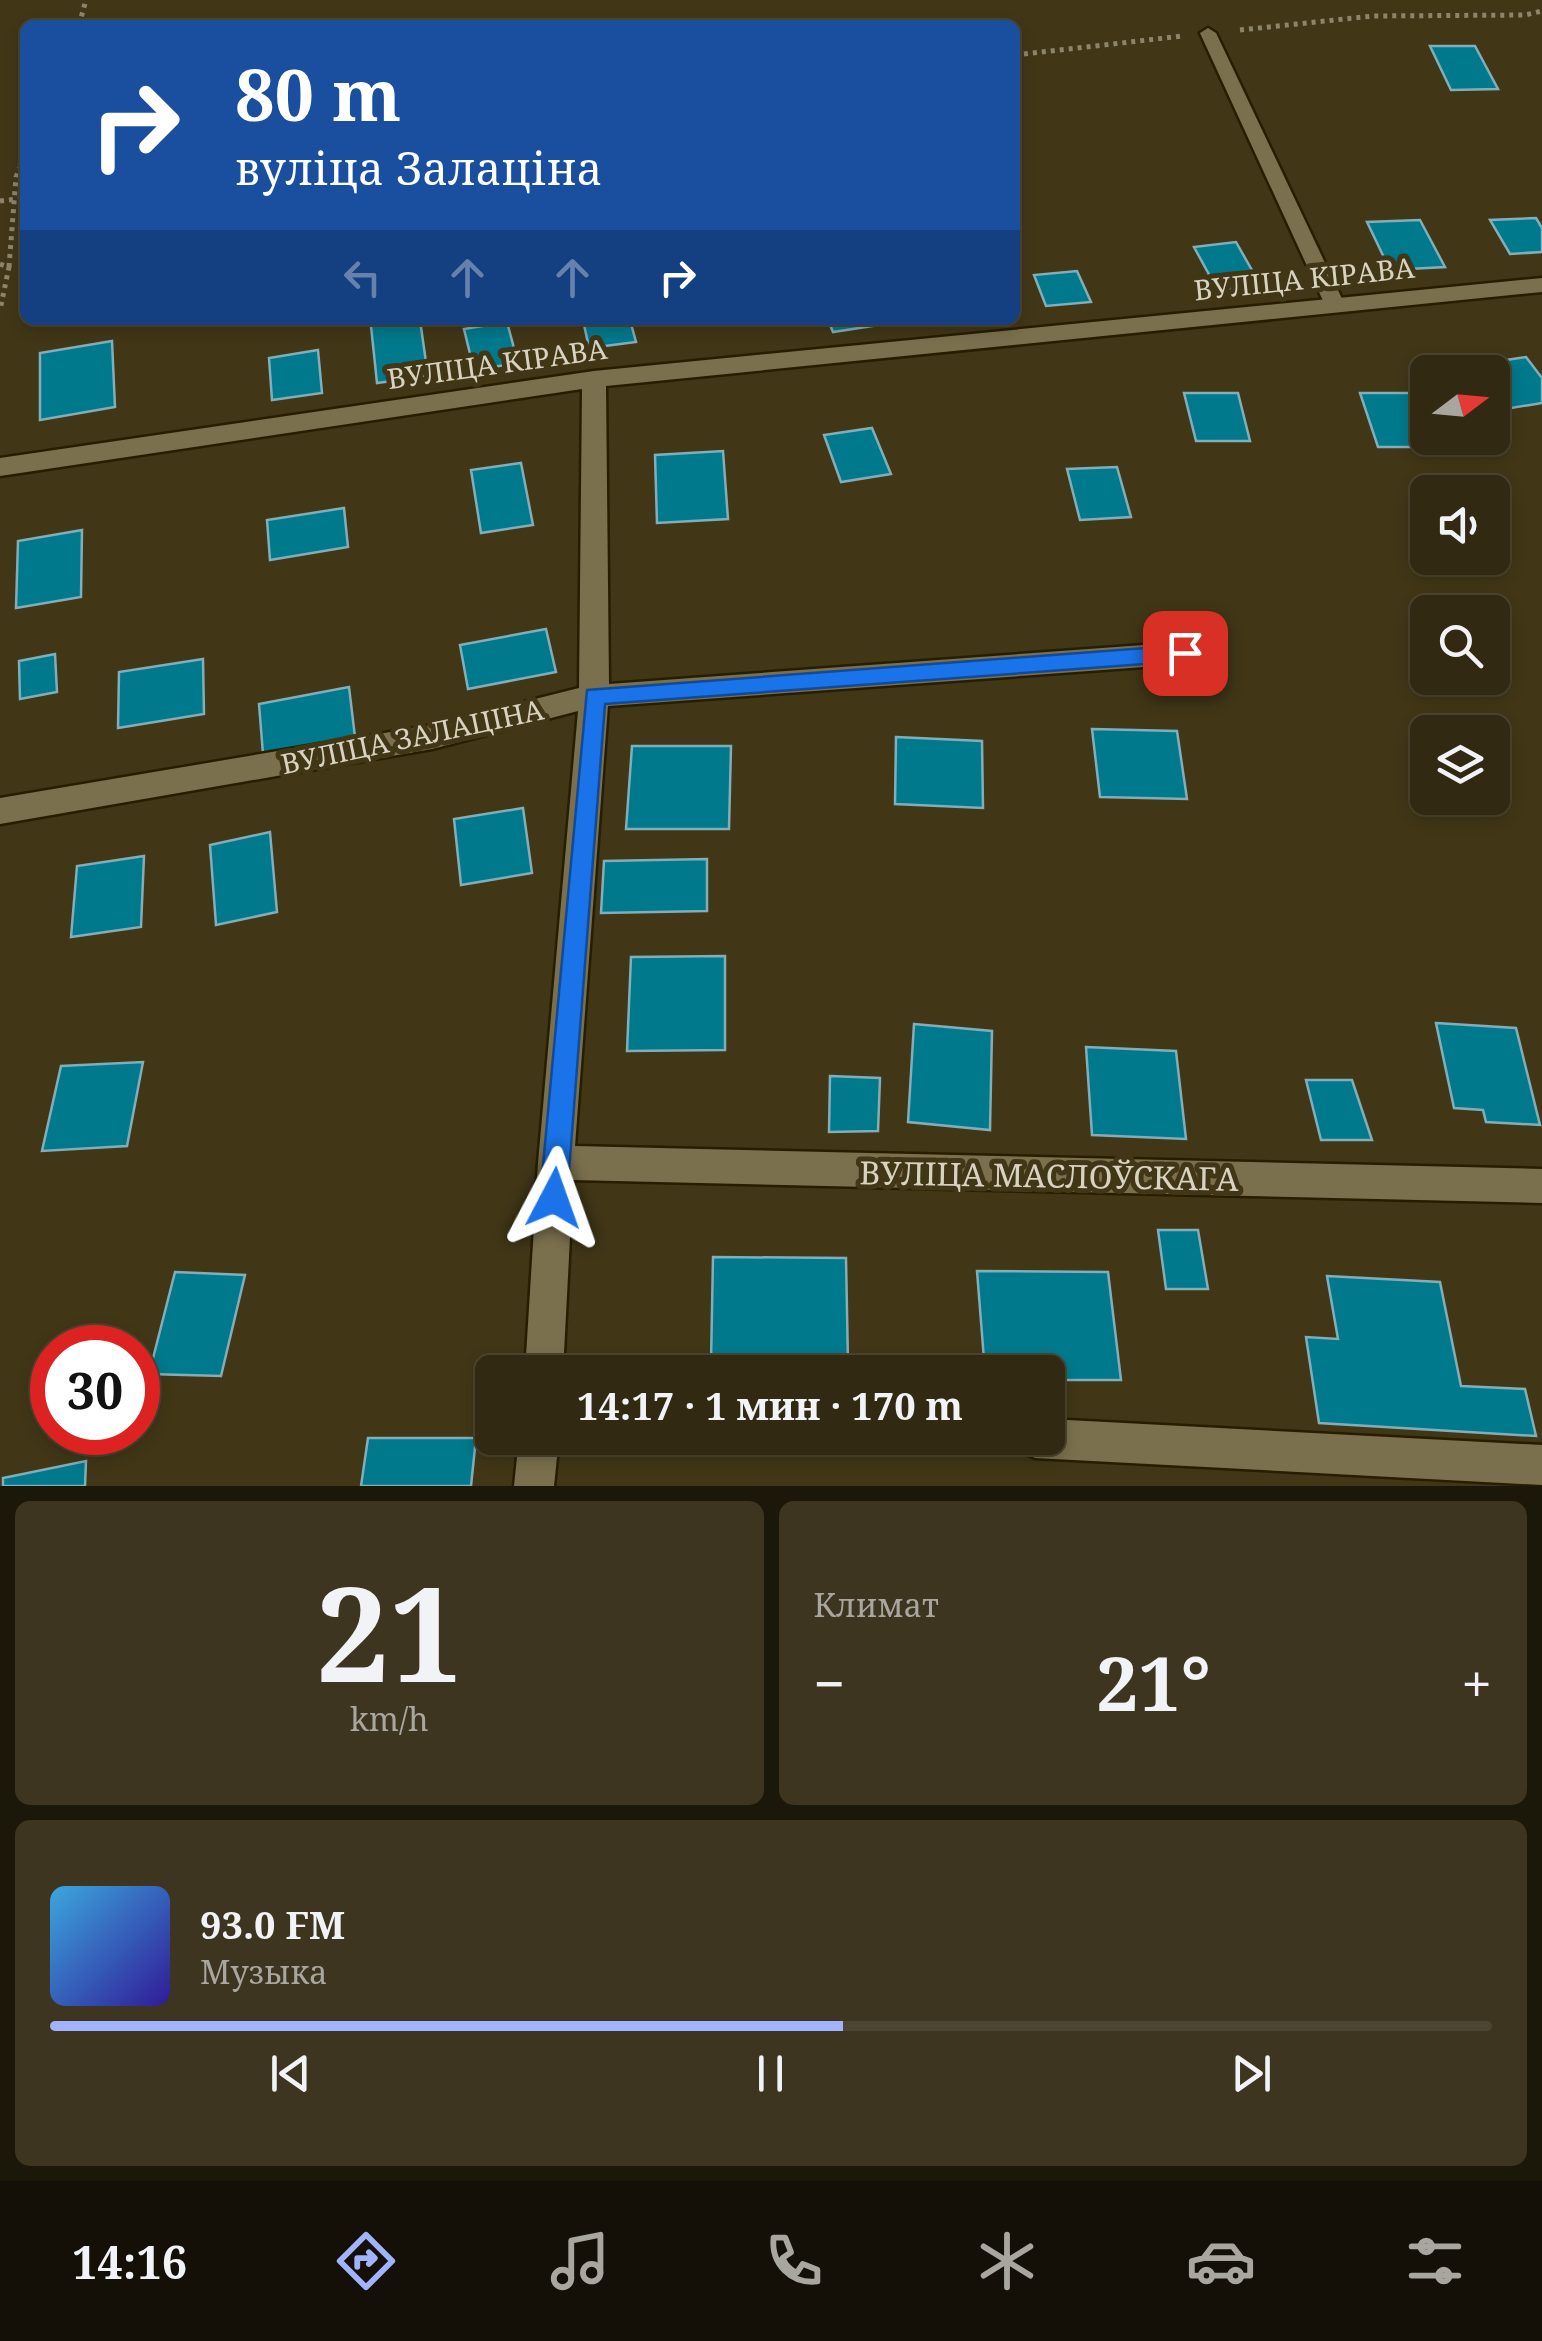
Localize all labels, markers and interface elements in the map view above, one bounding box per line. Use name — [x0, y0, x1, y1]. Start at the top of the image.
text: 80 m — [235, 46, 401, 142]
icon: right — [70, 60, 200, 190]
text: вуліца Залаціна — [235, 137, 602, 198]
street label: ВУЛІЦА КІРАВА — [1192, 248, 1416, 308]
icon: left — [335, 250, 390, 305]
icon: ahead — [440, 250, 495, 305]
icon: ahead — [545, 250, 600, 305]
icon: right — [650, 250, 705, 305]
street label: ВУЛІЦА КІРАВА — [385, 329, 610, 397]
north arrow — [1410, 355, 1510, 455]
map controls — [1410, 355, 1510, 815]
button: sound — [1410, 475, 1510, 575]
button: search — [1410, 595, 1510, 695]
pin — [1143, 611, 1228, 696]
icon: arrive — [1158, 626, 1213, 681]
street label: ВУЛІЦА ЗАЛАЦІНА — [277, 690, 547, 782]
button: layers — [1410, 715, 1510, 815]
position arrow — [502, 1146, 606, 1250]
street label: ВУЛІЦА МАСЛОЎСКАГА — [859, 1150, 1239, 1200]
speed limit sign: 30 — [30, 1325, 160, 1455]
text: 14:17 · 1 мин · 170 m — [577, 1379, 963, 1431]
text: 21 — [316, 1543, 463, 1720]
text: Климат — [814, 1583, 939, 1626]
text: 21° — [1096, 1631, 1211, 1733]
text: − — [814, 1645, 845, 1720]
text: + — [1461, 1645, 1492, 1720]
text: km/h — [350, 1697, 429, 1740]
text: 93.0 FM — [200, 1898, 345, 1950]
text: Музыка — [200, 1950, 327, 1993]
icon: previous — [263, 2046, 318, 2101]
icon: pause — [743, 2046, 798, 2101]
icon: next — [1224, 2046, 1279, 2101]
icon: directions — [331, 2226, 401, 2296]
icon: music — [545, 2226, 615, 2296]
icon: phone — [759, 2226, 829, 2296]
icon: climate — [972, 2226, 1042, 2296]
icon: car — [1186, 2226, 1256, 2296]
icon: filters — [1400, 2226, 1470, 2296]
text: 14:16 — [72, 2231, 187, 2292]

